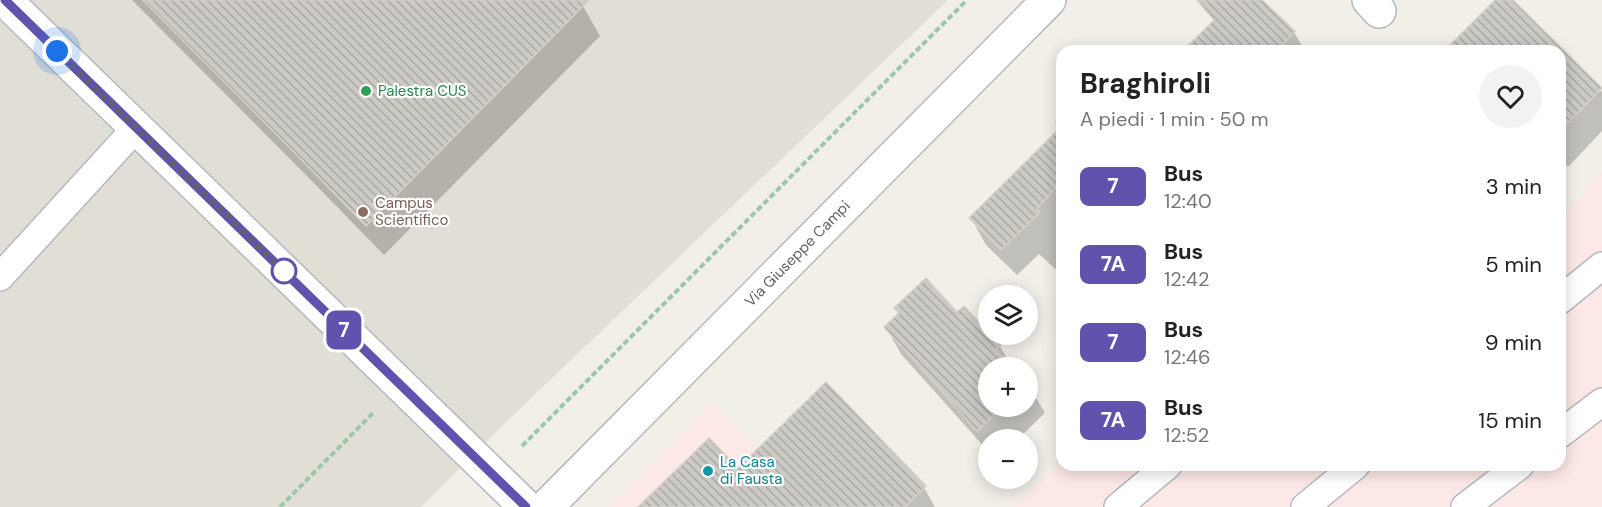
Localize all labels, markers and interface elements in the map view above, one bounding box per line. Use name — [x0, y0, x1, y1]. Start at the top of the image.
your location — [42, 36, 72, 66]
text: Braghiroli — [1080, 65, 1211, 102]
button: heart — [1479, 65, 1542, 128]
place label: Palestra CUS — [378, 81, 467, 101]
marker: Palestra CUS — [359, 84, 373, 98]
text: A piedi · 1 min · 50 m — [1080, 106, 1269, 132]
text: Bus — [1164, 159, 1203, 188]
text: 7 — [1107, 172, 1119, 200]
text: 3 min — [1486, 172, 1542, 201]
text: 12:40 — [1164, 188, 1212, 214]
place label: Campus Scientifico — [375, 193, 449, 230]
street label: Via Giuseppe Campi — [740, 196, 855, 311]
marker: Campus Scientifico — [356, 205, 370, 219]
text: Bus — [1164, 237, 1203, 266]
text: 7A — [1101, 250, 1125, 278]
text: 5 min — [1485, 250, 1542, 279]
unlabelled marker — [271, 258, 297, 284]
text: 12:42 — [1164, 266, 1209, 292]
map controls — [978, 285, 1038, 489]
button: layers — [978, 285, 1038, 345]
line badge: 7 — [324, 310, 364, 350]
text: Bus — [1164, 315, 1203, 344]
text: 7 — [338, 316, 350, 344]
text: 7 — [1107, 328, 1119, 356]
text: 9 min — [1485, 328, 1542, 357]
text: 12:46 — [1164, 344, 1211, 370]
button: + — [978, 357, 1038, 417]
text: Bus — [1164, 393, 1203, 422]
text: 7A — [1101, 406, 1125, 434]
text: 15 min — [1478, 406, 1542, 435]
text: 12:52 — [1164, 422, 1209, 448]
button: − — [978, 429, 1038, 489]
place label: La Casa di Fausta — [720, 452, 783, 489]
marker: La Casa di Fausta — [701, 464, 715, 478]

